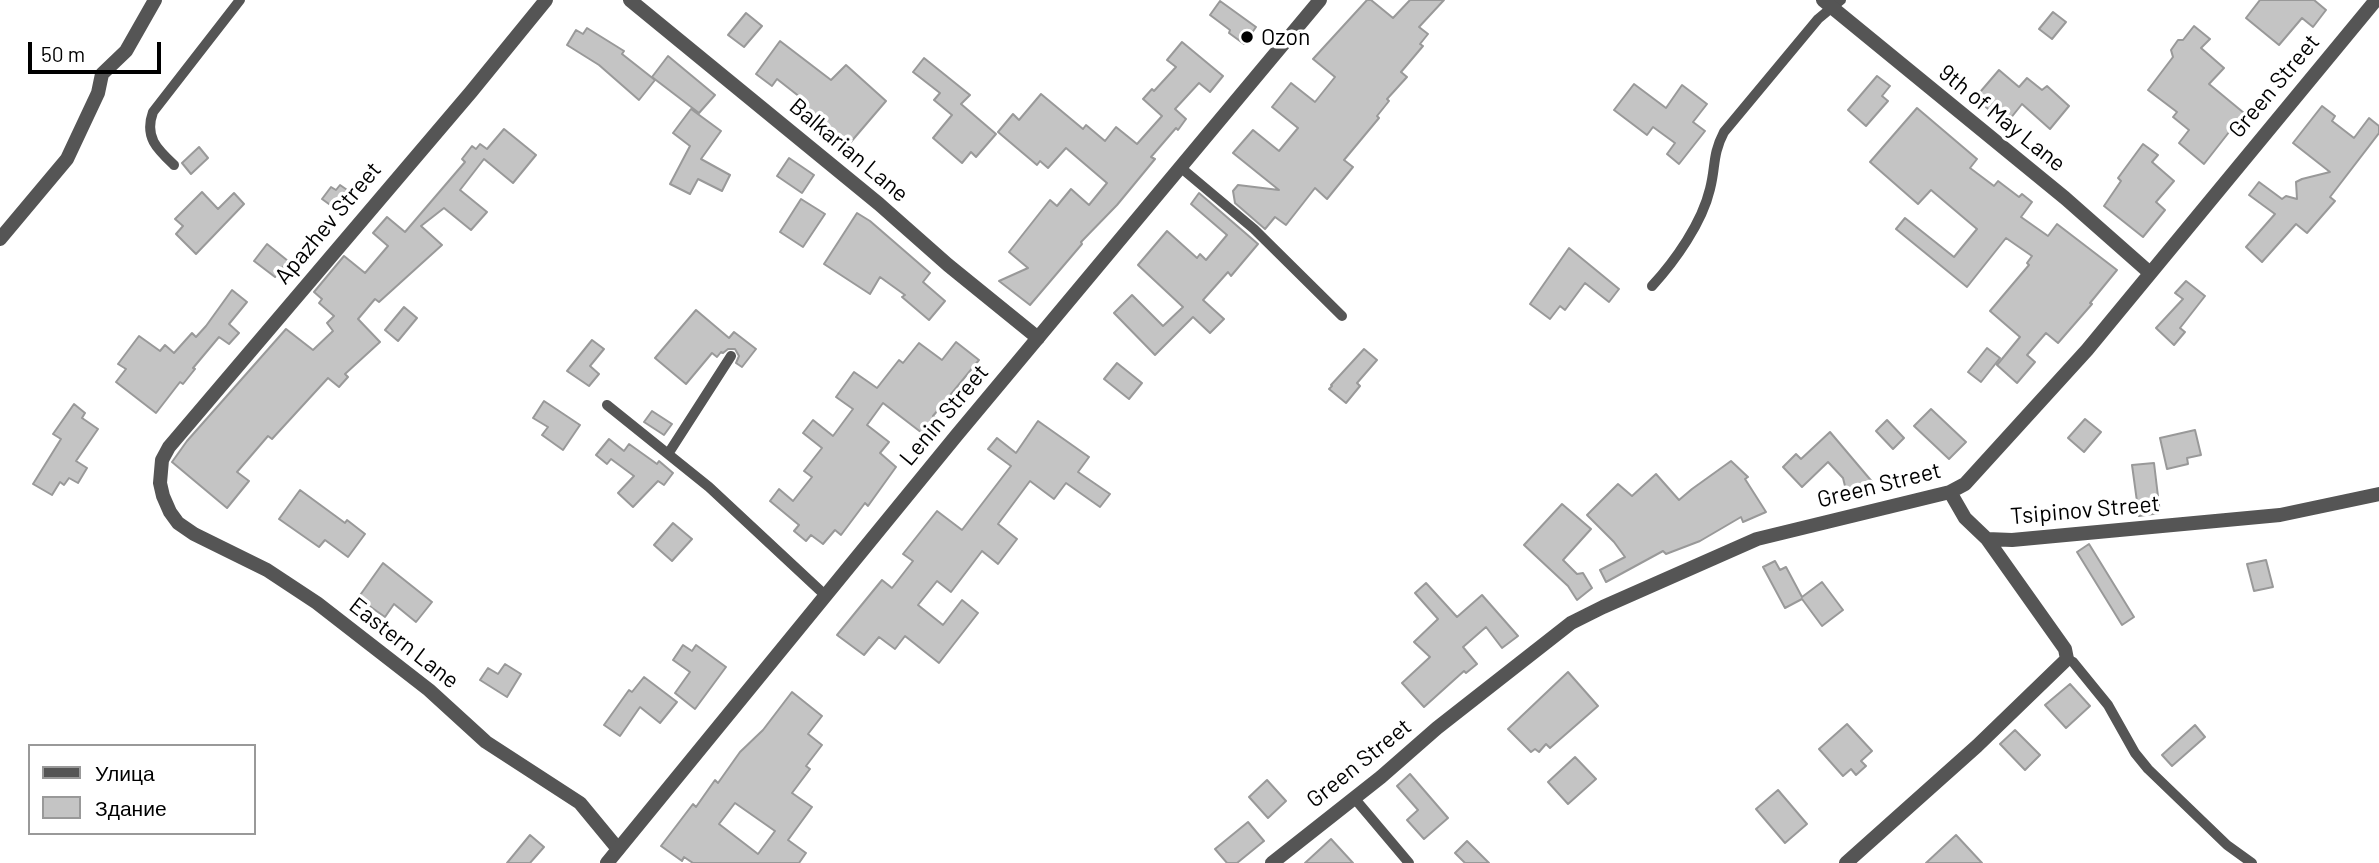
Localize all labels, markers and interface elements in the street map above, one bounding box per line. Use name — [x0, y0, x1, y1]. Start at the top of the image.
place label: Ozon — [1261, 23, 1310, 51]
scale bar — [32, 28, 164, 72]
marker: Ozon — [1239, 29, 1255, 45]
street label: Green Street — [2223, 29, 2325, 143]
text: 50 m — [41, 41, 85, 66]
street label: 9th of May Lane — [1933, 58, 2071, 178]
street label: Balkarian Lane — [784, 92, 914, 208]
street label: Apazhev Street — [269, 156, 387, 290]
street label: Lenin Street — [894, 359, 994, 471]
street label: Green Street — [1814, 456, 1944, 514]
street label: Tsipinov Street — [2009, 490, 2161, 530]
street label: Eastern Lane — [344, 592, 464, 694]
street label: Green Street — [1301, 712, 1417, 814]
legend — [28, 744, 256, 835]
text: Улица — [95, 760, 155, 785]
text: Здание — [95, 795, 167, 820]

